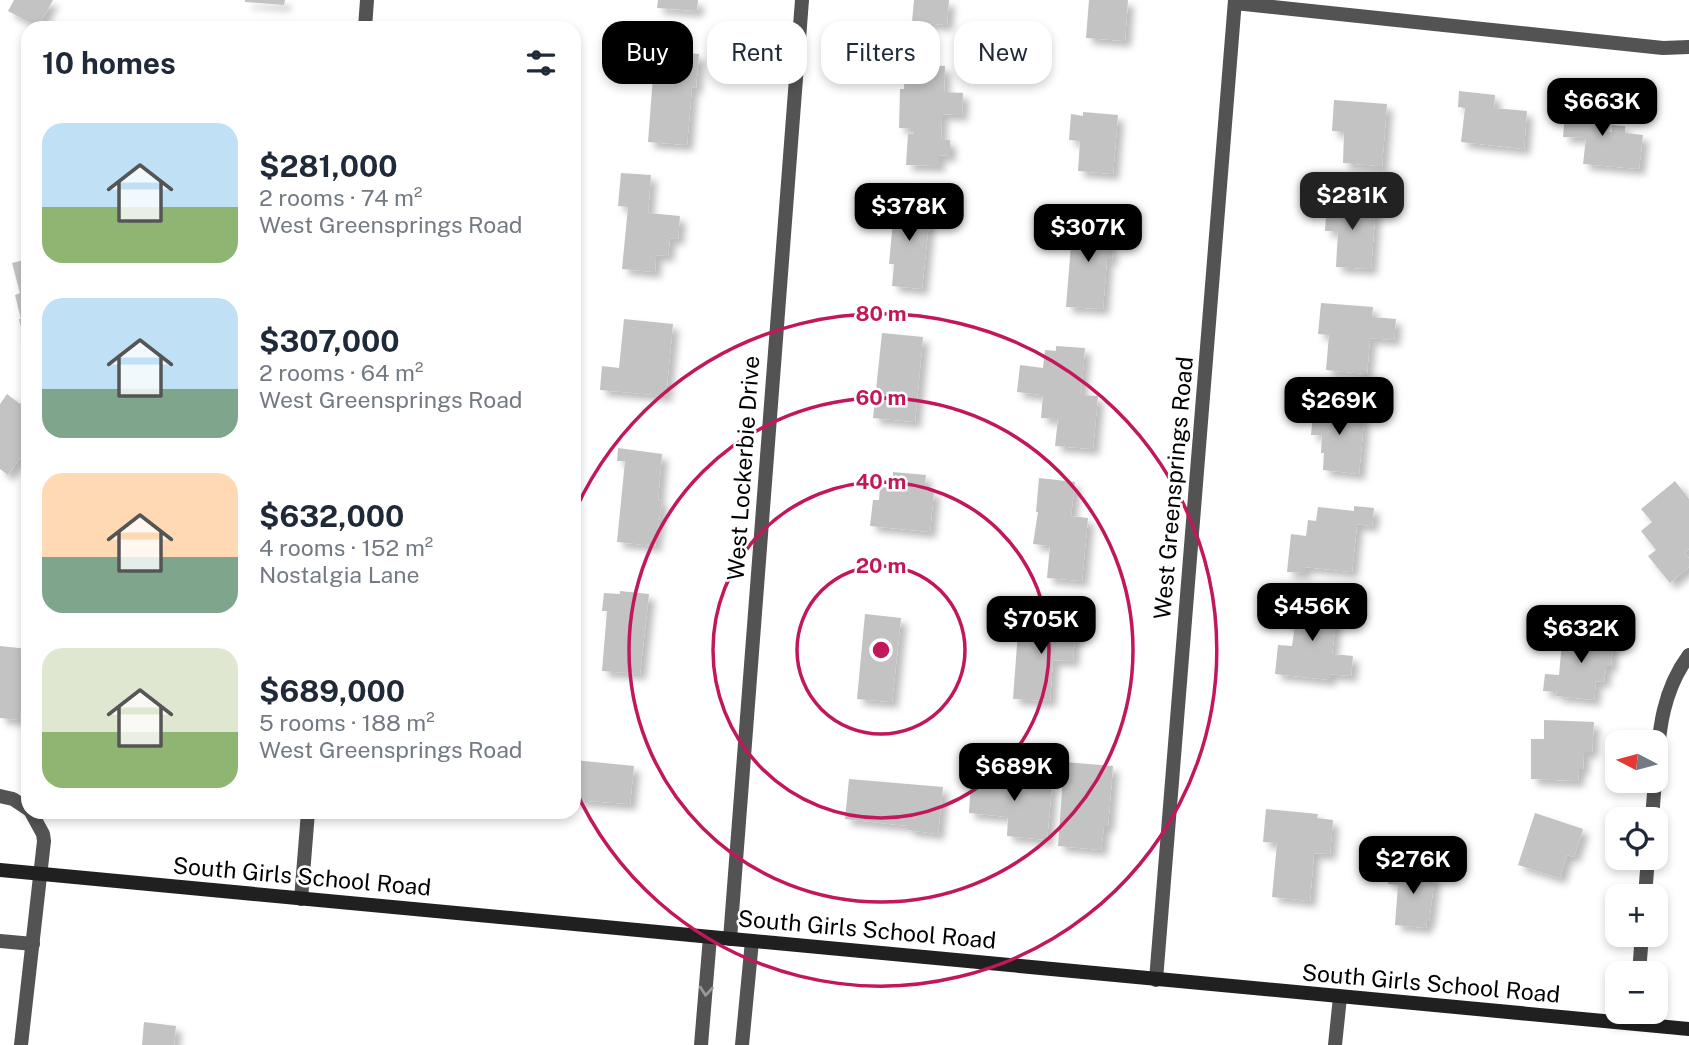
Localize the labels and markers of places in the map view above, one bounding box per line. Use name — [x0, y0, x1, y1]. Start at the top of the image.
pin: $663K — [1553, 78, 1651, 138]
pin: $281K — [1303, 173, 1401, 232]
pin: $378K — [860, 184, 958, 243]
pin: $307K — [1039, 204, 1137, 264]
pin: $269K — [1290, 378, 1388, 437]
pin: $456K — [1263, 584, 1361, 643]
pin: $705K — [992, 596, 1090, 656]
pin: $632K — [1532, 606, 1630, 665]
centre of rings — [869, 638, 893, 662]
pin: $689K — [965, 744, 1063, 803]
pin: $276K — [1364, 836, 1462, 896]

